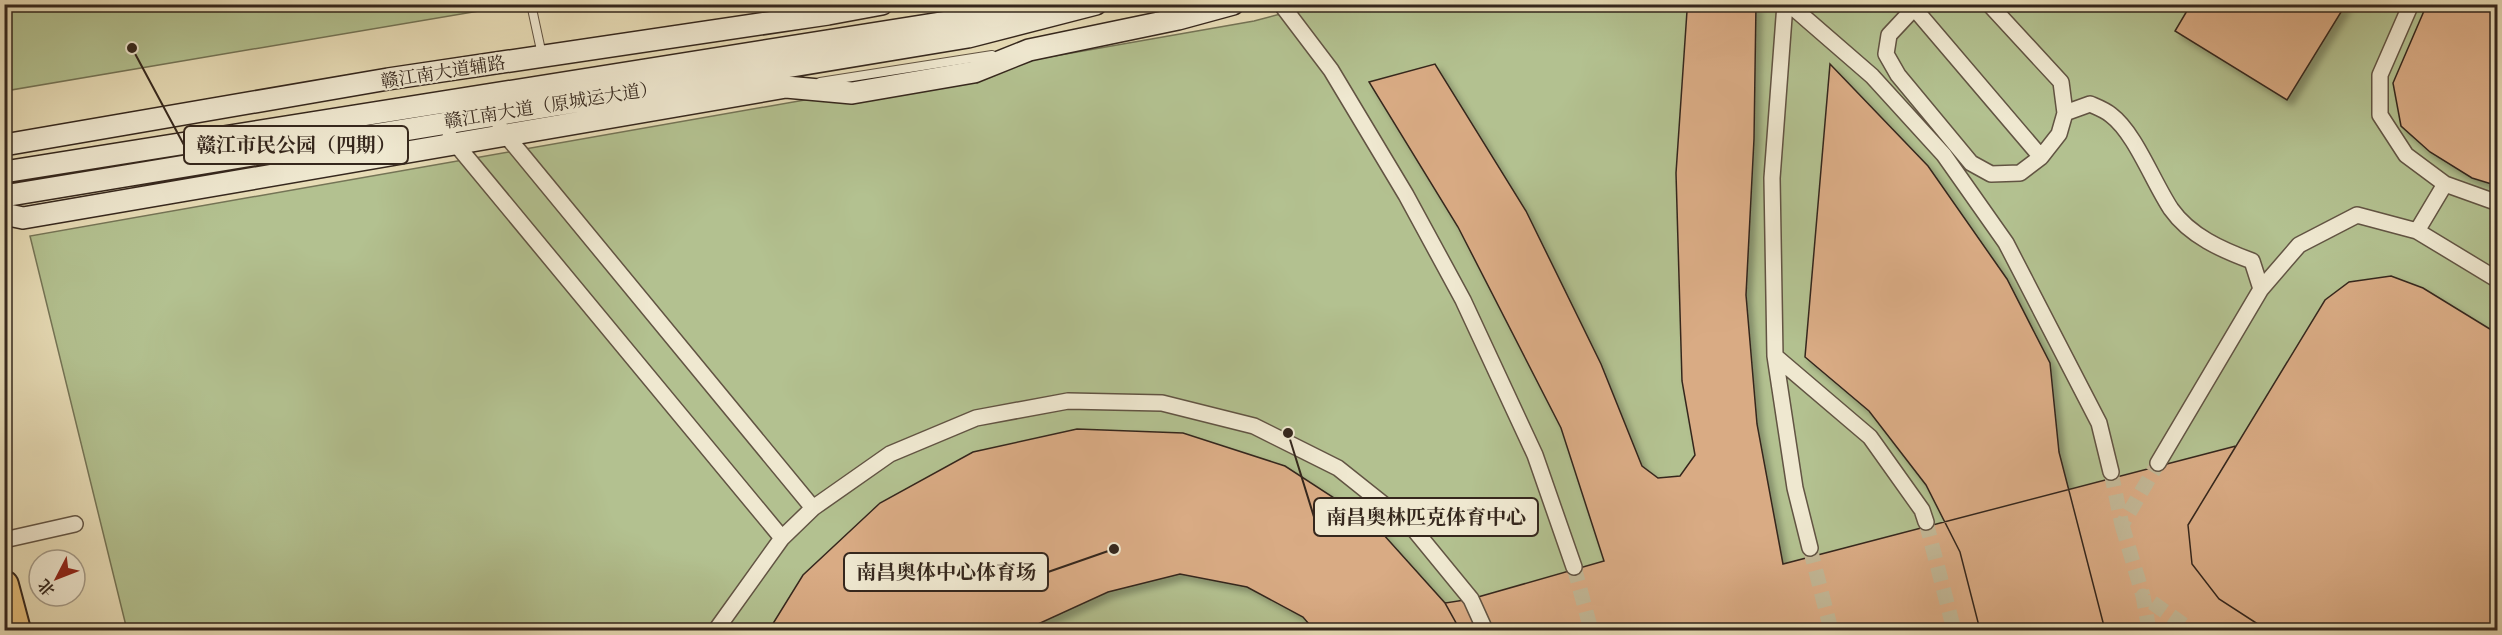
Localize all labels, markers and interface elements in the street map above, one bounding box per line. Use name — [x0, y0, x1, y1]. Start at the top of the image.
street label: 赣江南大道辅路 — [379, 52, 507, 92]
street label: 赣江南大道（原城运大道） — [443, 78, 659, 132]
callout: 赣江市民公园（四期） — [184, 126, 408, 164]
text: 赣江市民公园（四期） — [196, 134, 396, 157]
callout: 南昌奥林匹克体育中心 — [1314, 498, 1538, 536]
text: 南昌奥林匹克体育中心 — [1326, 506, 1526, 529]
north arrow — [27, 548, 87, 608]
callout: 南昌奥体中心体育场 — [844, 553, 1048, 591]
text: 南昌奥体中心体育场 — [856, 561, 1036, 584]
text: 北 — [35, 575, 59, 599]

